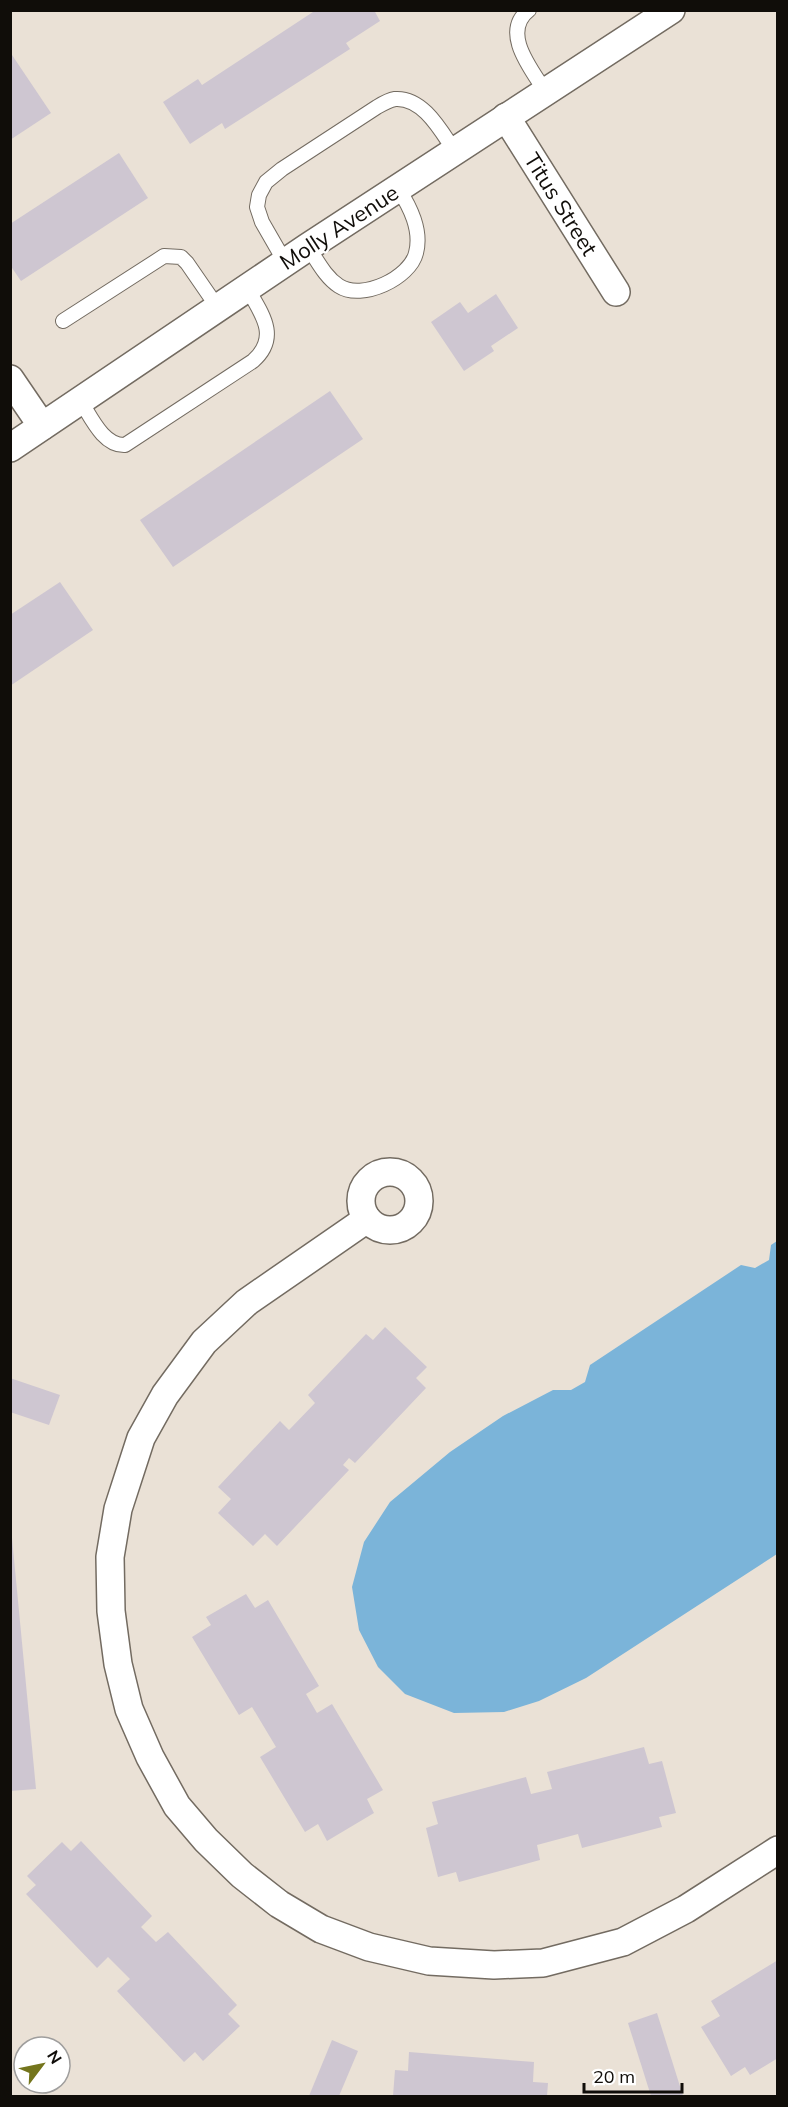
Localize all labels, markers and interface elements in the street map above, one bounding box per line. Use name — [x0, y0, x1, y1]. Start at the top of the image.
street label: Titus Street — [518, 147, 604, 261]
street label: Molly Avenue — [274, 178, 404, 276]
north arrow — [12, 2035, 72, 2095]
text: N — [43, 2047, 66, 2067]
scale bar — [584, 2056, 682, 2094]
text: 20 m — [593, 2065, 635, 2088]

